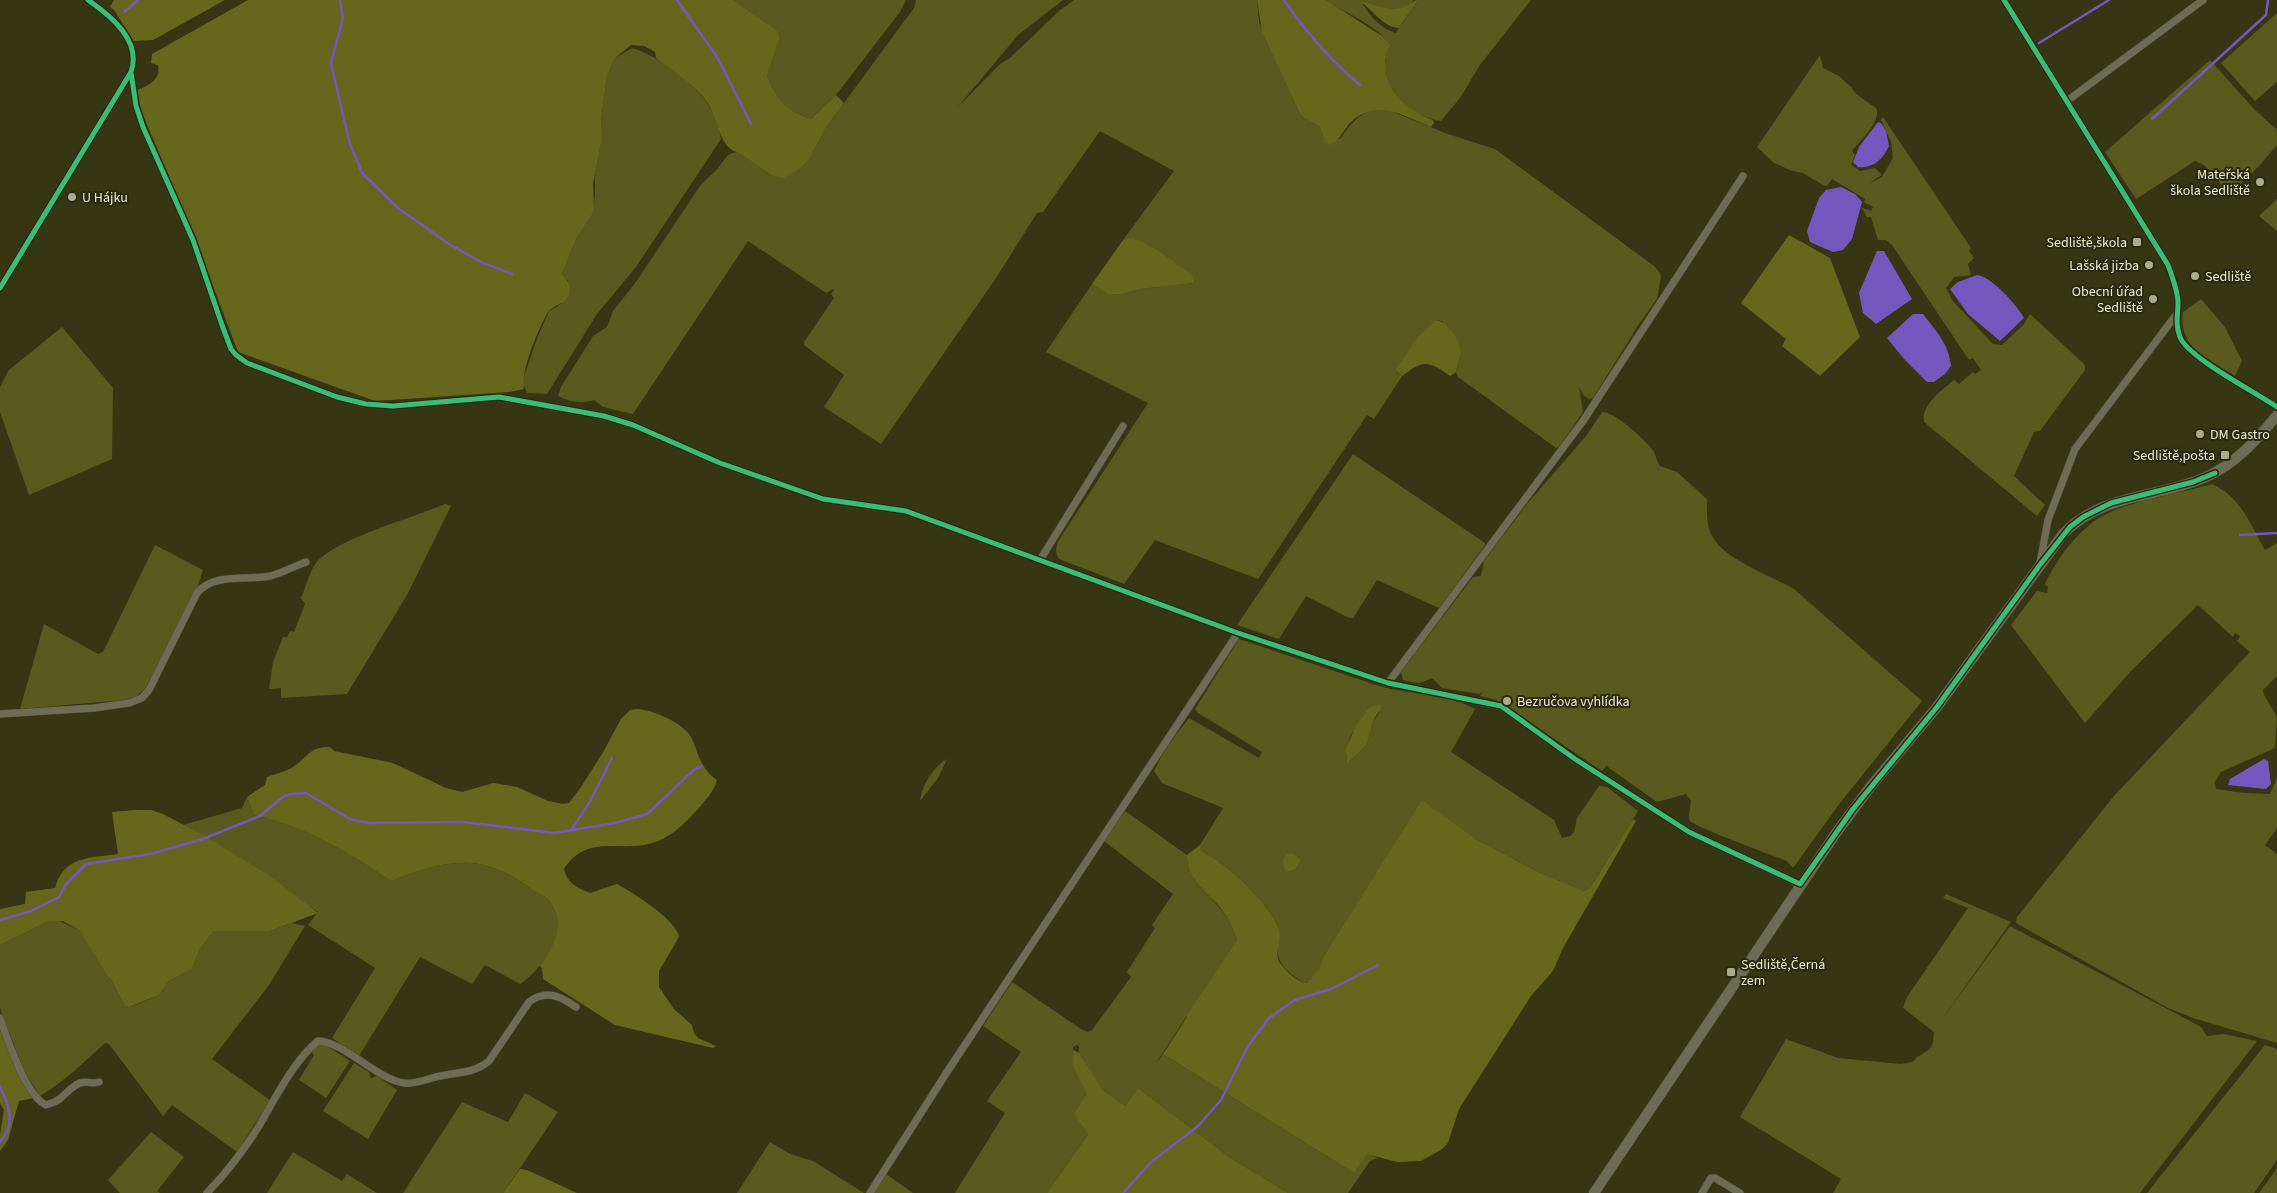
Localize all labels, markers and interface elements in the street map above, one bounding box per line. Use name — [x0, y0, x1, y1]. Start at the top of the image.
place label: Mateřská škola Sedliště — [2170, 165, 2250, 201]
marker: Mateřská škola Sedliště — [2254, 176, 2266, 188]
place label: U Hájku — [82, 188, 128, 208]
marker: U Hájku — [66, 191, 78, 203]
place label: Sedliště,škola — [2046, 233, 2127, 253]
marker: Sedliště,škola — [2131, 236, 2143, 248]
place label: Lašská jizba — [2069, 256, 2139, 276]
marker: Lašská jizba — [2143, 259, 2155, 271]
place label: Sedliště — [2205, 267, 2251, 287]
marker: Sedliště — [2189, 270, 2201, 282]
place label: Obecní úřad Sedliště — [2072, 282, 2143, 318]
marker: Obecní úřad Sedliště — [2147, 293, 2159, 305]
place label: DM Gastro — [2210, 425, 2270, 445]
marker: DM Gastro — [2194, 428, 2206, 440]
place label: Sedliště,pošta — [2133, 446, 2215, 466]
marker: Sedliště,pošta — [2219, 449, 2231, 461]
place label: Bezručova vyhlídka — [1517, 692, 1630, 712]
marker: Bezručova vyhlídka — [1501, 695, 1513, 707]
place label: Sedliště,Černá zem — [1741, 955, 1825, 991]
marker: Sedliště,Černá zem — [1725, 966, 1737, 978]

